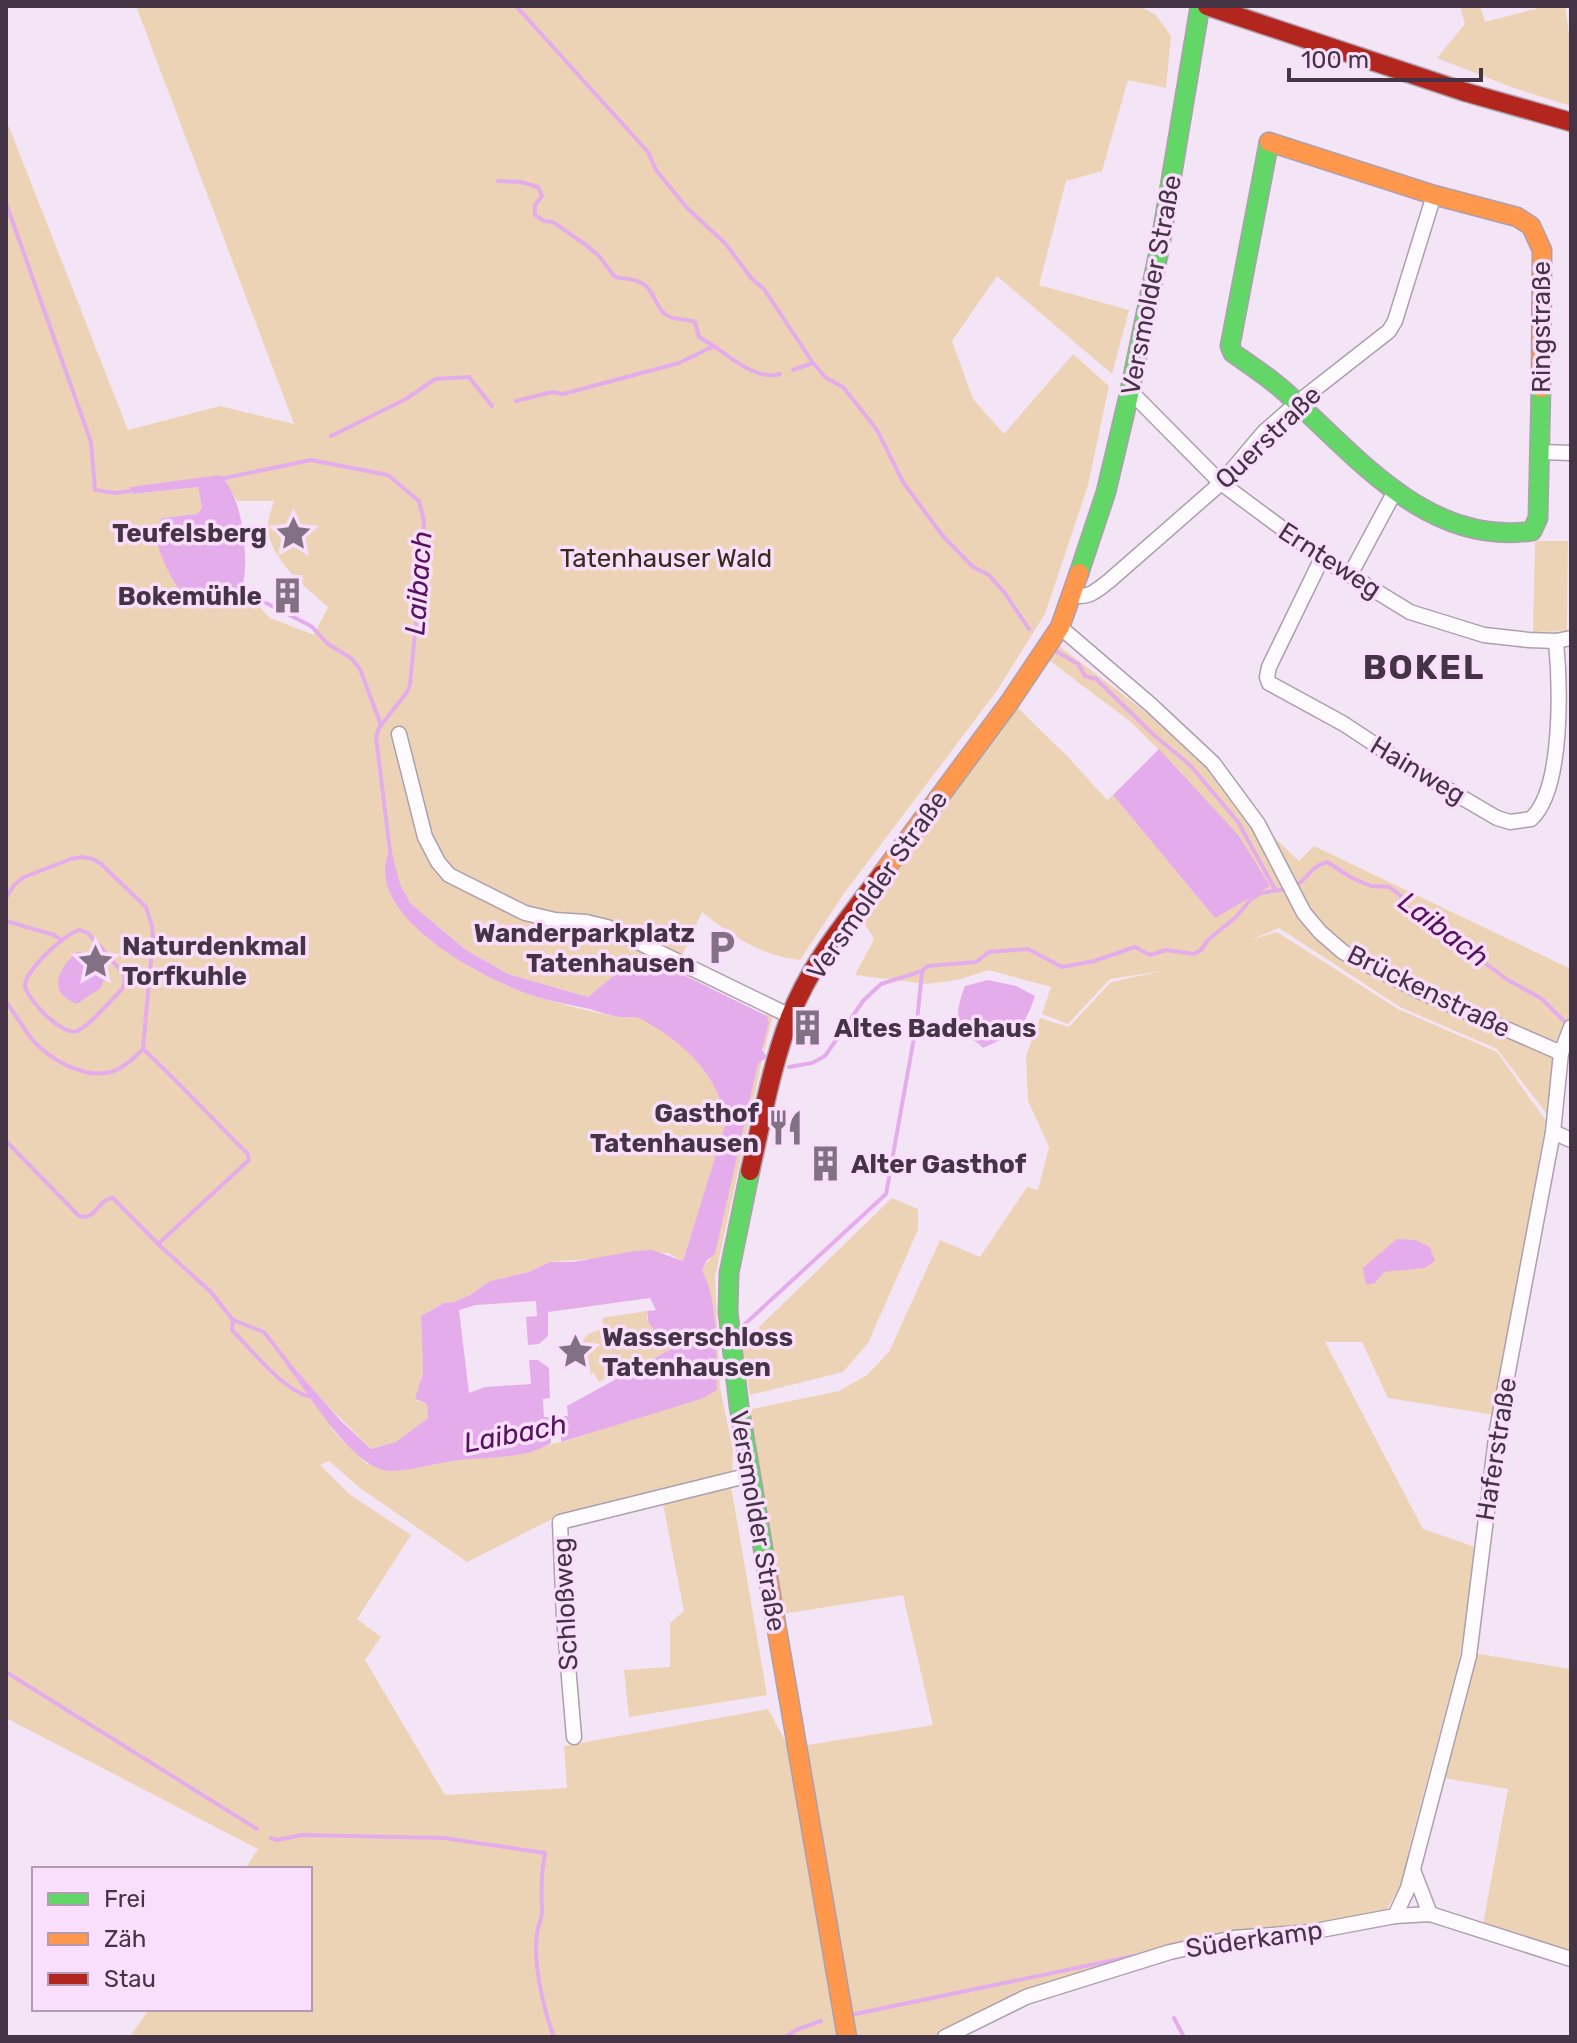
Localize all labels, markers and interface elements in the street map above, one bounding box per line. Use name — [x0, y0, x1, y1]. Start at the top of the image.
scale bar — [1289, 32, 1481, 82]
text: 100 m — [1301, 46, 1369, 74]
street label: Versmolder Straße — [1115, 172, 1188, 398]
street label: Ringstraße — [1526, 261, 1557, 393]
street label: Querstraße — [1209, 379, 1328, 495]
place icon: Teufelsberg — [274, 514, 312, 552]
street label: Ernteweg — [1273, 516, 1387, 605]
place label: Teufelsberg — [112, 518, 267, 549]
water label: Laibach — [398, 530, 439, 636]
park label: Tatenhauser Wald — [560, 543, 772, 574]
building icon: Bokemühle — [269, 577, 307, 615]
place label: Bokemühle — [117, 581, 262, 612]
district label: BOKEL — [1363, 647, 1485, 688]
street label: Hainweg — [1365, 730, 1471, 811]
street label: Versmolder Straße — [801, 785, 954, 986]
water label: Laibach — [1392, 885, 1495, 974]
place label: Wanderparkplatz Tatenhausen — [474, 918, 695, 979]
parking icon: Wanderparkplatz Tatenhausen — [702, 929, 740, 967]
place label: Naturdenkmal Torfkuhle — [122, 931, 307, 992]
street label: Brückenstraße — [1342, 939, 1515, 1044]
place icon: Naturdenkmal Torfkuhle — [77, 942, 115, 980]
building icon: Altes Badehaus — [789, 1009, 827, 1047]
place label: Altes Badehaus — [834, 1013, 1036, 1044]
place label: Gasthof Tatenhausen — [590, 1098, 759, 1159]
restaurant icon: Gasthof Tatenhausen — [766, 1109, 804, 1147]
building icon: Alter Gasthof — [806, 1145, 844, 1183]
place label: Alter Gasthof — [851, 1149, 1027, 1180]
place label: Wasserschloss Tatenhausen — [602, 1322, 793, 1383]
place icon: Wasserschloss Tatenhausen — [557, 1333, 595, 1371]
street label: Haferstraße — [1470, 1375, 1523, 1523]
water label: Laibach — [461, 1407, 570, 1460]
street label: Versmolder Straße — [723, 1408, 792, 1634]
street label: Schloßweg — [547, 1537, 584, 1671]
legend — [32, 1867, 312, 2011]
text: Frei — [104, 1885, 146, 1913]
street label: Süderkamp — [1184, 1915, 1324, 1964]
text: Zäh — [104, 1925, 146, 1953]
text: Stau — [104, 1965, 156, 1993]

